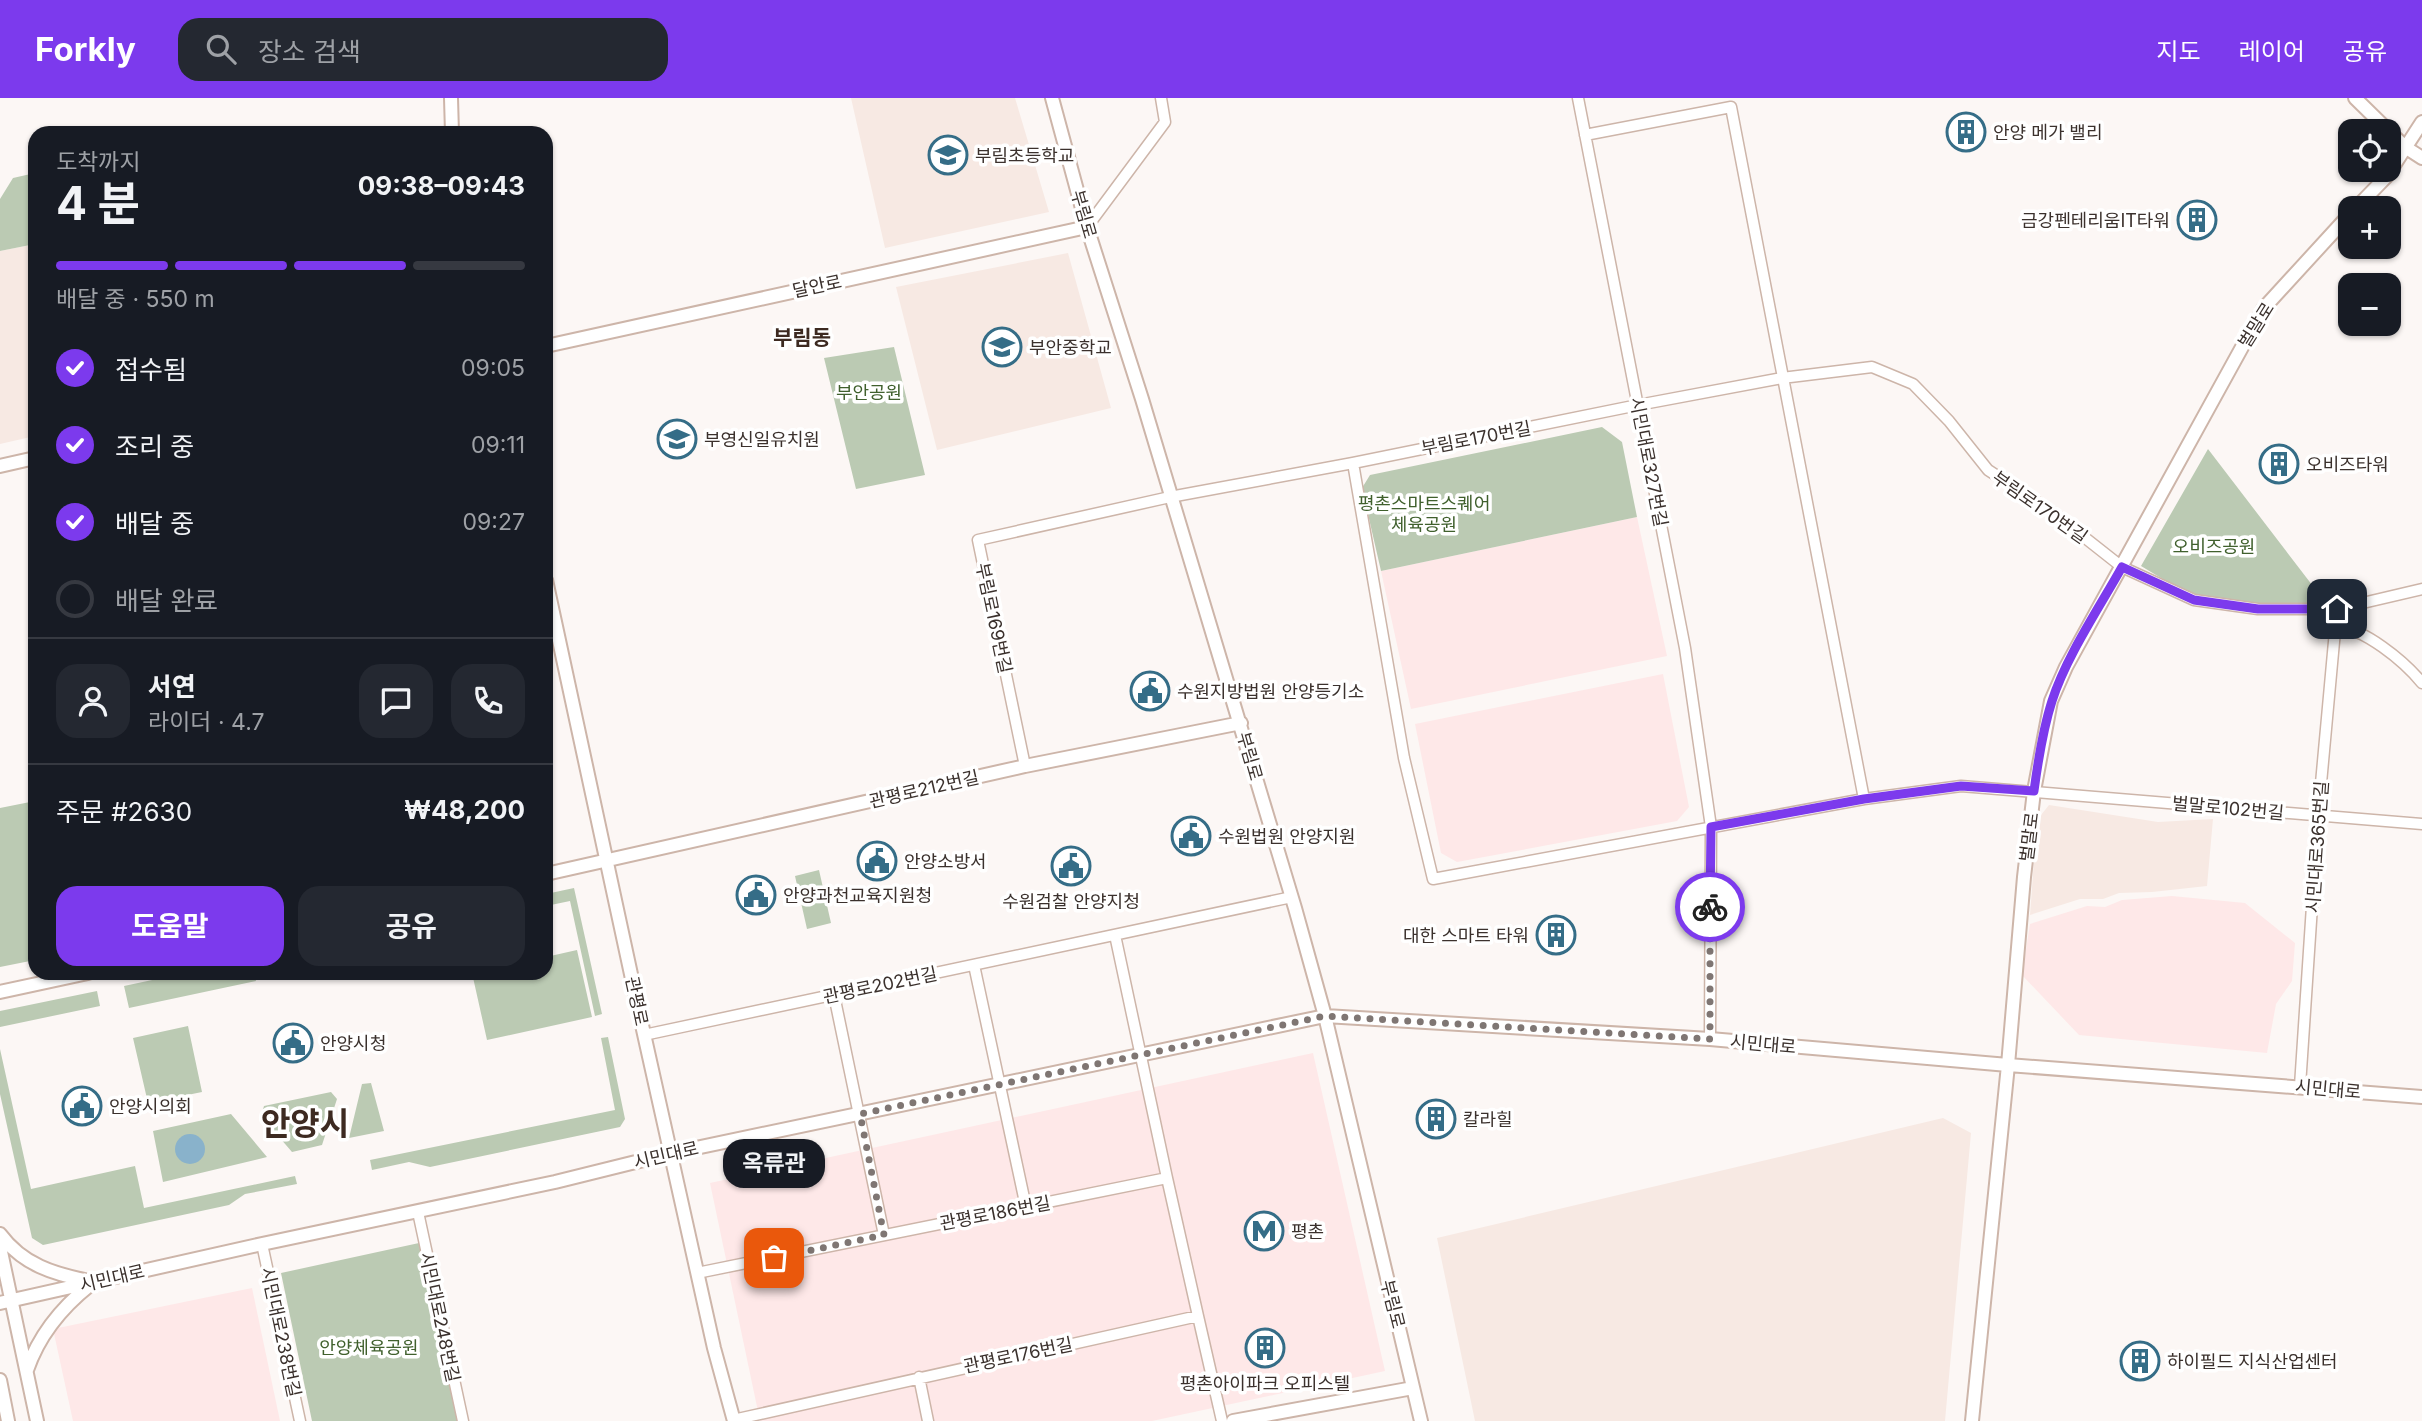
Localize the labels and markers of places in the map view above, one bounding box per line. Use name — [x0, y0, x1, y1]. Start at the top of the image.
building icon: 안양 메가 밸리 — [1945, 111, 1987, 153]
place label: 안양 메가 밸리 — [1993, 122, 2102, 143]
school or university icon: 부림초등학교 — [927, 134, 969, 176]
place label: 부림초등학교 — [975, 145, 1074, 166]
building icon: 금강펜테리움IT타워 — [2176, 199, 2218, 241]
place label: 금강펜테리움IT타워 — [2021, 210, 2170, 231]
school or university icon: 부안중학교 — [981, 326, 1023, 368]
place label: 부안중학교 — [1029, 337, 1112, 358]
school or university icon: 부영신일유치원 — [656, 418, 698, 460]
place label: 부영신일유치원 — [704, 429, 820, 450]
building icon: 오비즈타워 — [2258, 443, 2300, 485]
place label: 오비즈타워 — [2306, 454, 2389, 475]
pin — [2307, 579, 2367, 639]
public building icon: 수원지방법원 안양등기소 — [1129, 670, 1171, 712]
place label: 수원지방법원 안양등기소 — [1177, 681, 1364, 702]
public building icon: 수원법원 안양지원 — [1170, 815, 1212, 857]
place label: 수원법원 안양지원 — [1218, 826, 1356, 847]
public building icon: 안양소방서 — [856, 840, 898, 882]
public building icon: 수원검찰 안양지청 — [1050, 845, 1092, 887]
place label: 안양소방서 — [904, 851, 987, 872]
public building icon: 안양과천교육지원청 — [735, 874, 777, 916]
place label: 안양과천교육지원청 — [783, 885, 932, 906]
place label: 수원검찰 안양지청 — [1002, 891, 1140, 912]
building icon: 대한 스마트 타워 — [1535, 914, 1577, 956]
place label: 대한 스마트 타워 — [1403, 925, 1529, 946]
public building icon: 안양시청 — [272, 1022, 314, 1064]
place label: 안양시청 — [320, 1033, 386, 1054]
public building icon: 안양시의회 — [61, 1085, 103, 1127]
place label: 안양시의회 — [109, 1096, 192, 1117]
building icon: 칼라힐 — [1415, 1098, 1457, 1140]
place label: 칼라힐 — [1463, 1109, 1513, 1130]
callout: 옥류관 — [723, 1139, 825, 1188]
metro station icon: 평촌 — [1243, 1210, 1285, 1252]
place label: 평촌 — [1291, 1221, 1324, 1242]
pin — [744, 1228, 804, 1288]
building icon: 평촌아이파크 오피스텔 — [1244, 1327, 1286, 1369]
building icon: 하이필드 지식산업센터 — [2119, 1340, 2161, 1382]
place label: 하이필드 지식산업센터 — [2167, 1351, 2338, 1372]
place label: 평촌아이파크 오피스텔 — [1180, 1373, 1350, 1394]

